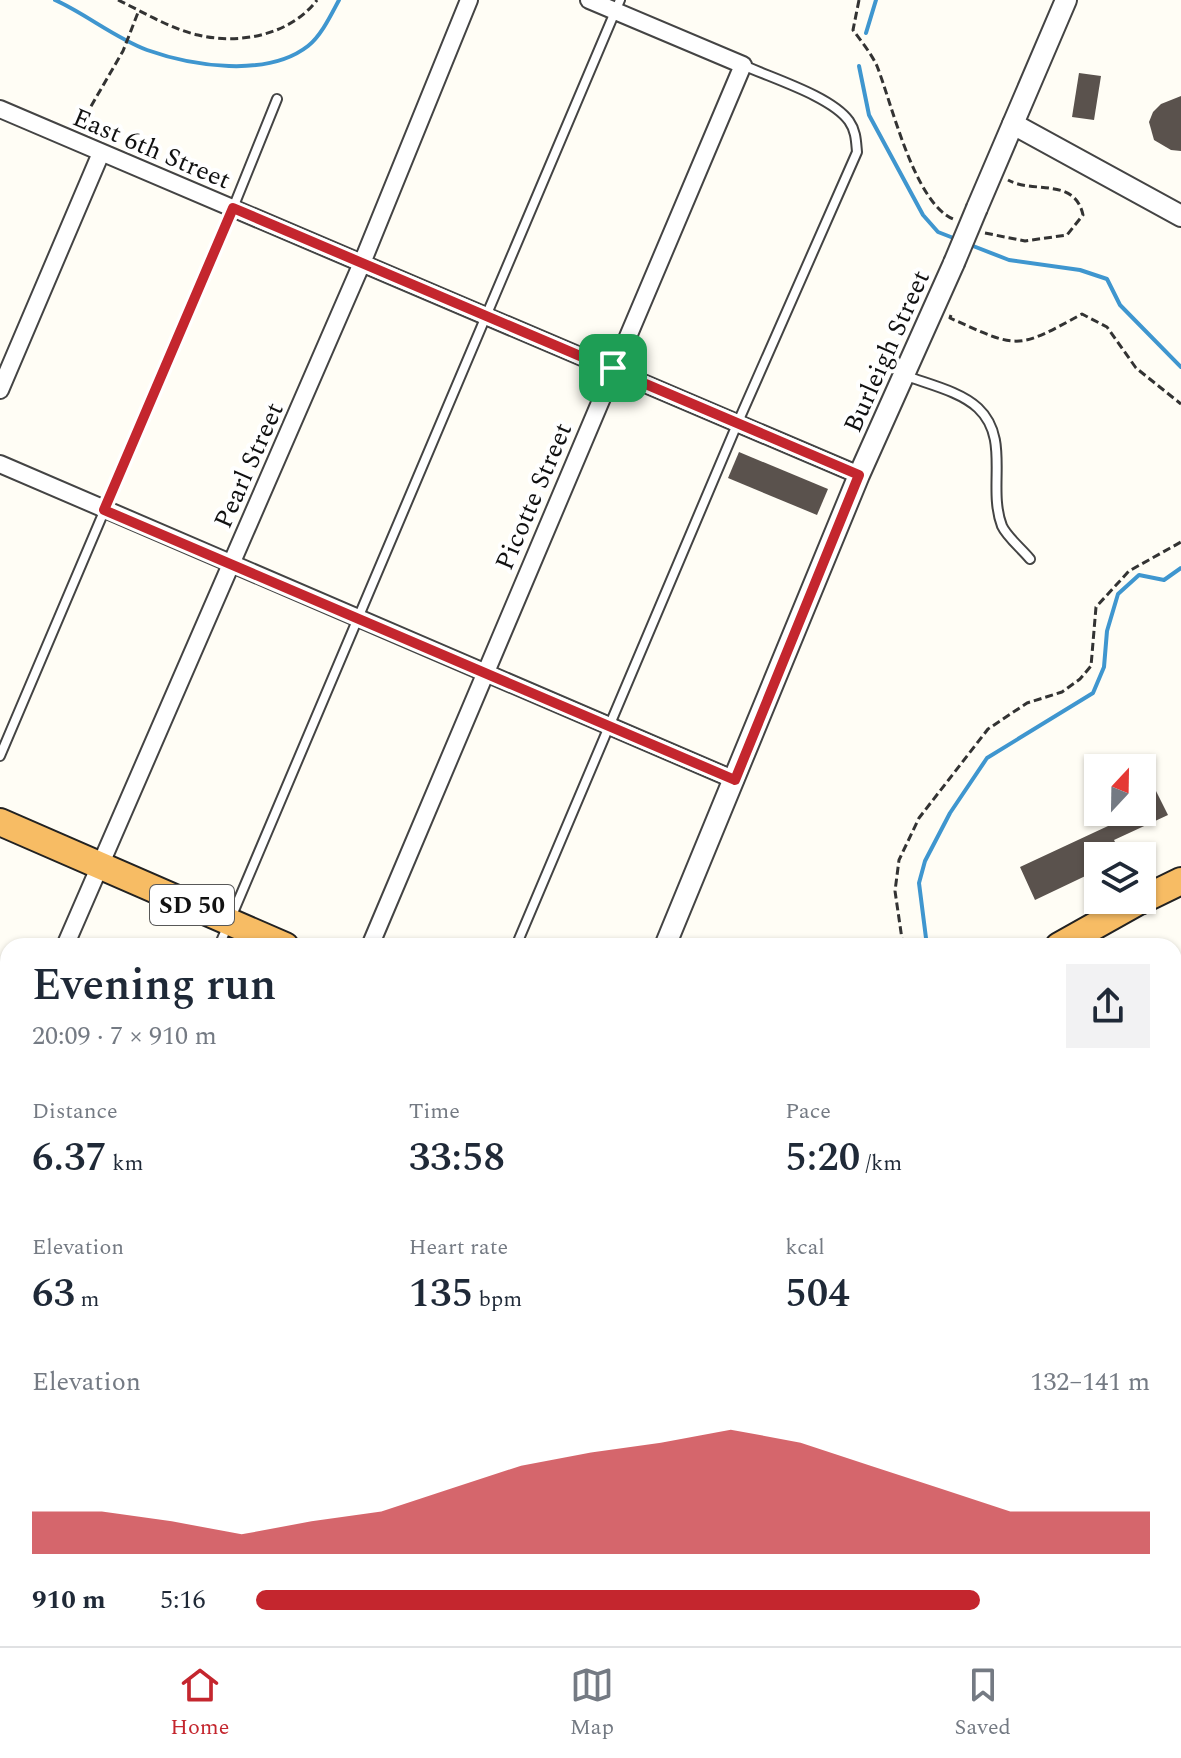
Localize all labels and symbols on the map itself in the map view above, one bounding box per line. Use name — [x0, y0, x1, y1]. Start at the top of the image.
street label: East 6th Street — [66, 98, 237, 200]
street label: Burleigh Street — [833, 264, 941, 439]
pin — [579, 334, 647, 402]
street label: Pearl Street — [203, 396, 294, 535]
street label: Picotte Street — [485, 416, 583, 576]
north arrow — [1084, 754, 1156, 826]
road number: SD 50 — [150, 885, 234, 925]

